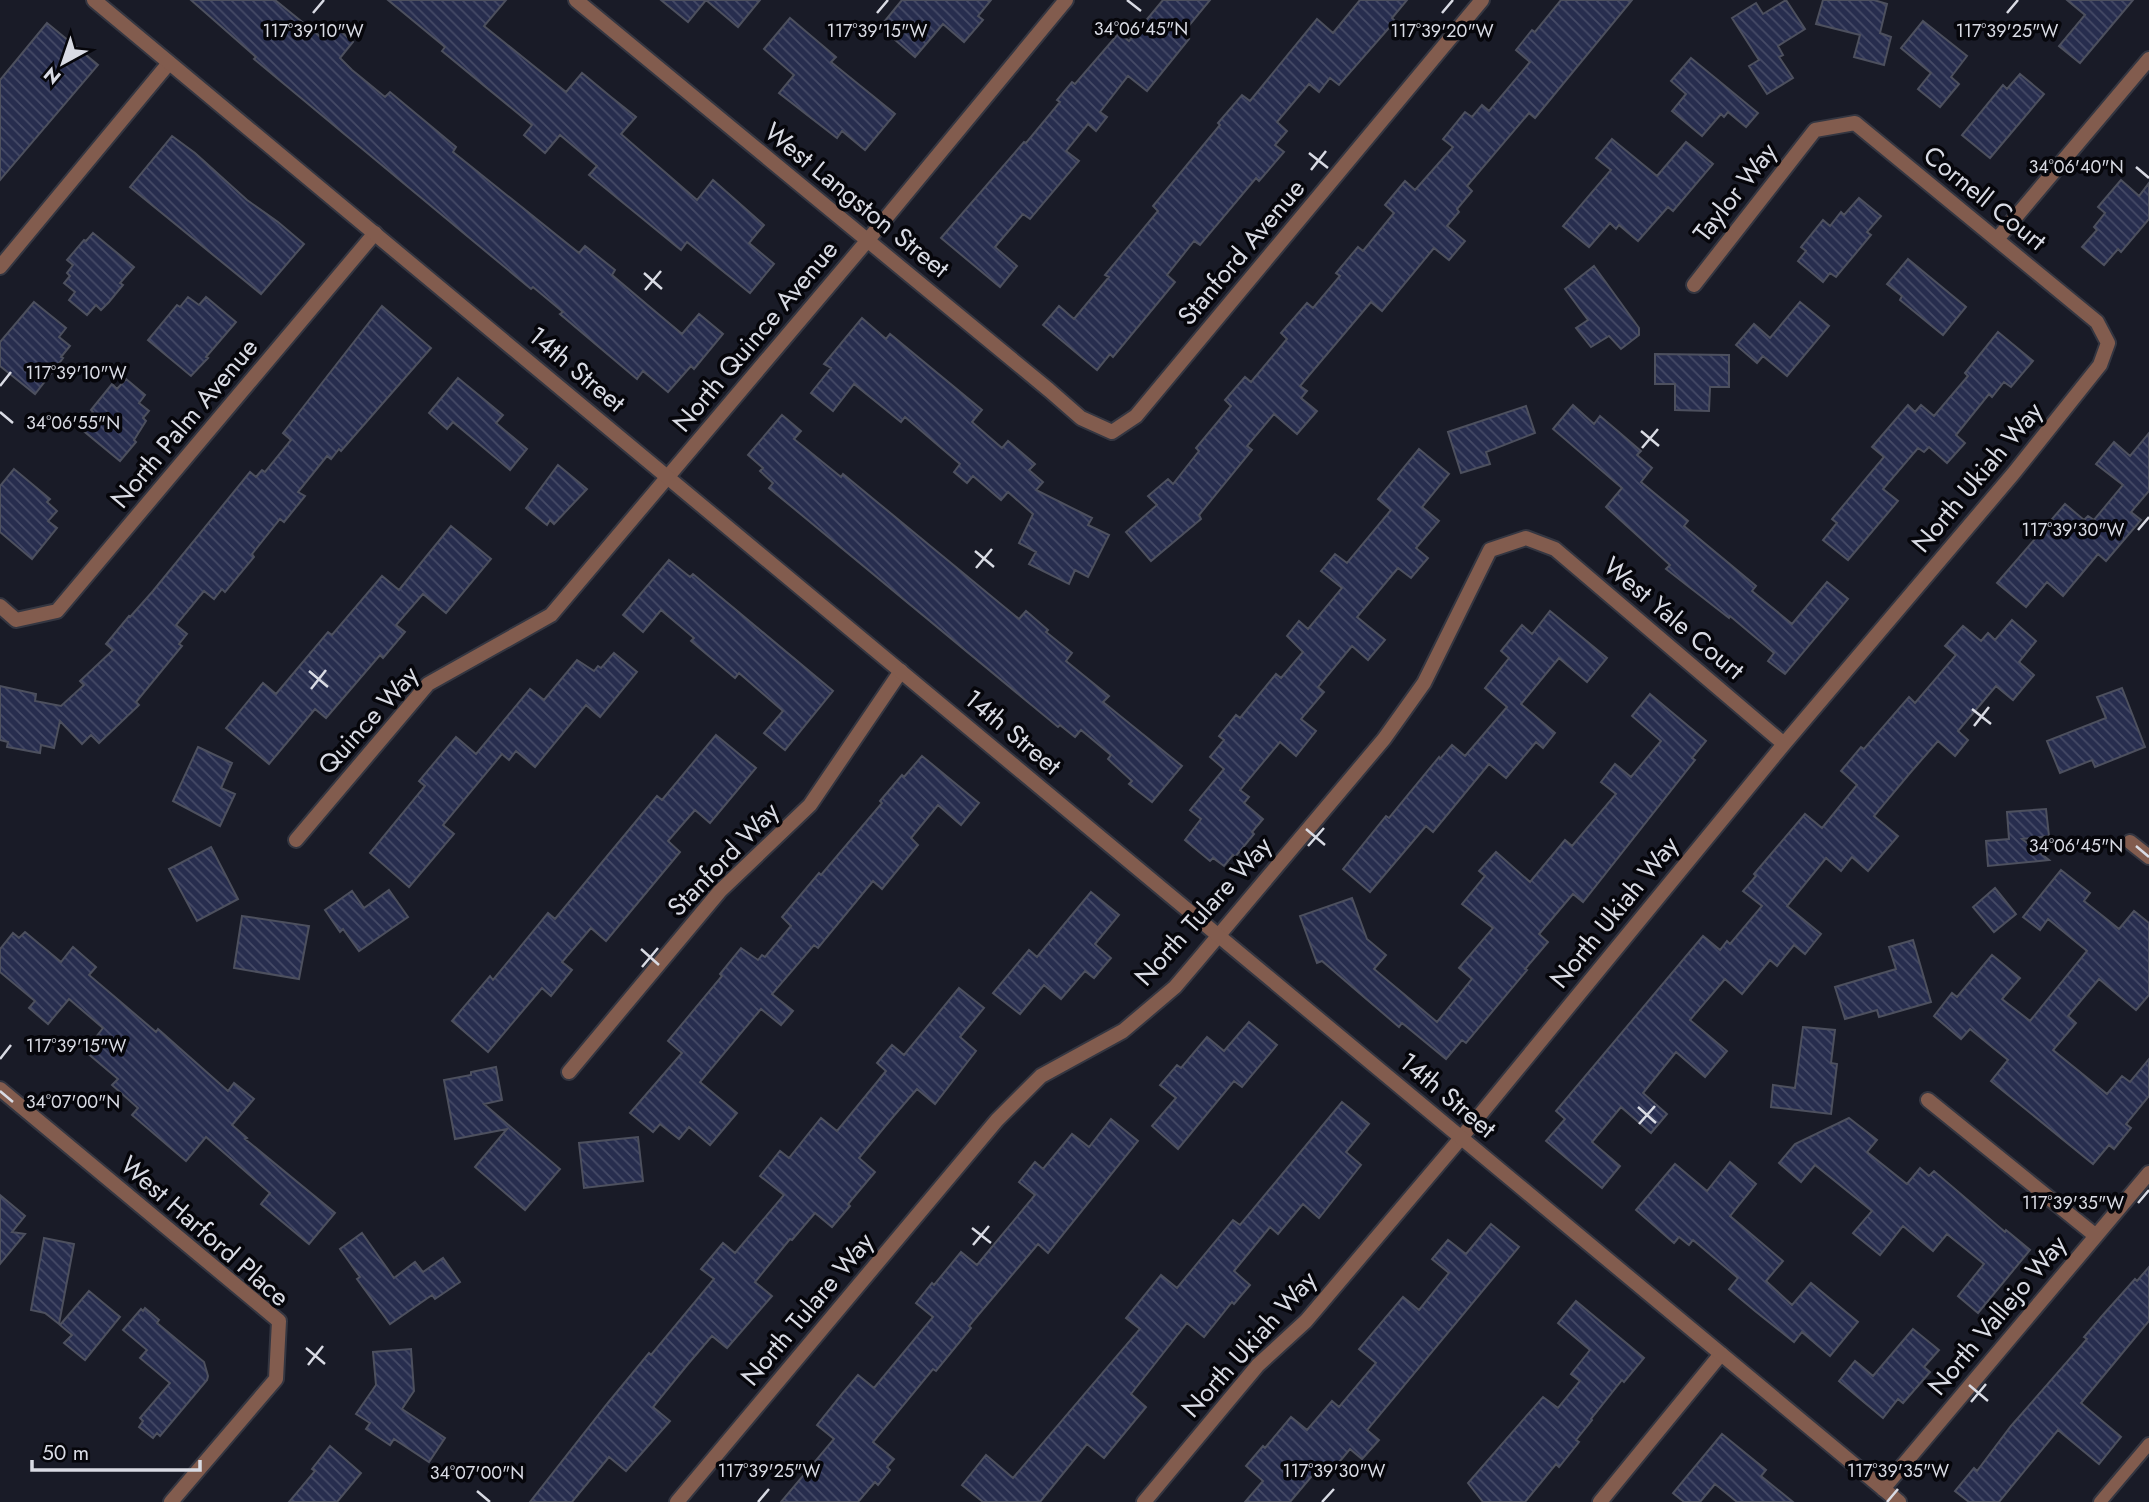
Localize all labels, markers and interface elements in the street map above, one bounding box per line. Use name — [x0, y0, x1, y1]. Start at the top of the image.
text: 34°06'45"N — [1094, 16, 1188, 42]
text: 117°39'10"W — [262, 18, 364, 44]
text: 117°39'15"W — [827, 18, 927, 44]
text: 117°39'20"W — [1390, 18, 1494, 44]
text: 117°39'25"W — [1956, 18, 2058, 44]
north arrow — [28, 28, 98, 98]
text: N — [38, 60, 67, 91]
street label: West Langston Street — [756, 113, 958, 287]
street label: Taylor Way — [1684, 134, 1786, 250]
street label: Cornell Court — [1915, 136, 2055, 260]
text: 34°06'40"N — [2028, 154, 2124, 180]
street label: Stanford Avenue — [1168, 171, 1314, 333]
street label: North Quince Avenue — [663, 232, 847, 440]
street label: 14th Street — [520, 317, 634, 422]
street label: North Palm Avenue — [101, 330, 267, 516]
text: 117°39'10"W — [25, 360, 127, 386]
street label: North Ukiah Way — [1903, 393, 2052, 561]
text: 34°06'55"N — [26, 410, 120, 436]
text: 117°39'30"W — [2022, 517, 2125, 543]
street label: West Yale Court — [1595, 548, 1753, 689]
street label: Quince Way — [309, 657, 428, 783]
street label: 14th Street — [956, 680, 1070, 785]
street label: Stanford Way — [658, 793, 788, 925]
street label: North Tulare Way — [1125, 827, 1281, 994]
street label: North Ukiah Way — [1541, 827, 1688, 996]
text: 34°06'45"N — [2029, 833, 2123, 859]
text: 117°39'15"W — [26, 1033, 126, 1059]
street label: 14th Street — [1391, 1043, 1505, 1148]
text: 34°07'00"N — [26, 1089, 120, 1115]
street label: West Harford Place — [112, 1147, 298, 1315]
text: 117°39'35"W — [2022, 1190, 2124, 1216]
street label: North Tulare Way — [731, 1224, 883, 1394]
street label: North Vallejo Way — [1919, 1226, 2076, 1403]
street label: North Ukiah Way — [1173, 1262, 1326, 1426]
scale bar — [32, 1428, 200, 1472]
text: 50 m — [42, 1438, 89, 1468]
text: 117°39'25"W — [718, 1458, 820, 1484]
text: 117°39'30"W — [1283, 1458, 1386, 1484]
text: 117°39'35"W — [1847, 1458, 1949, 1484]
text: 34°07'00"N — [430, 1460, 524, 1486]

